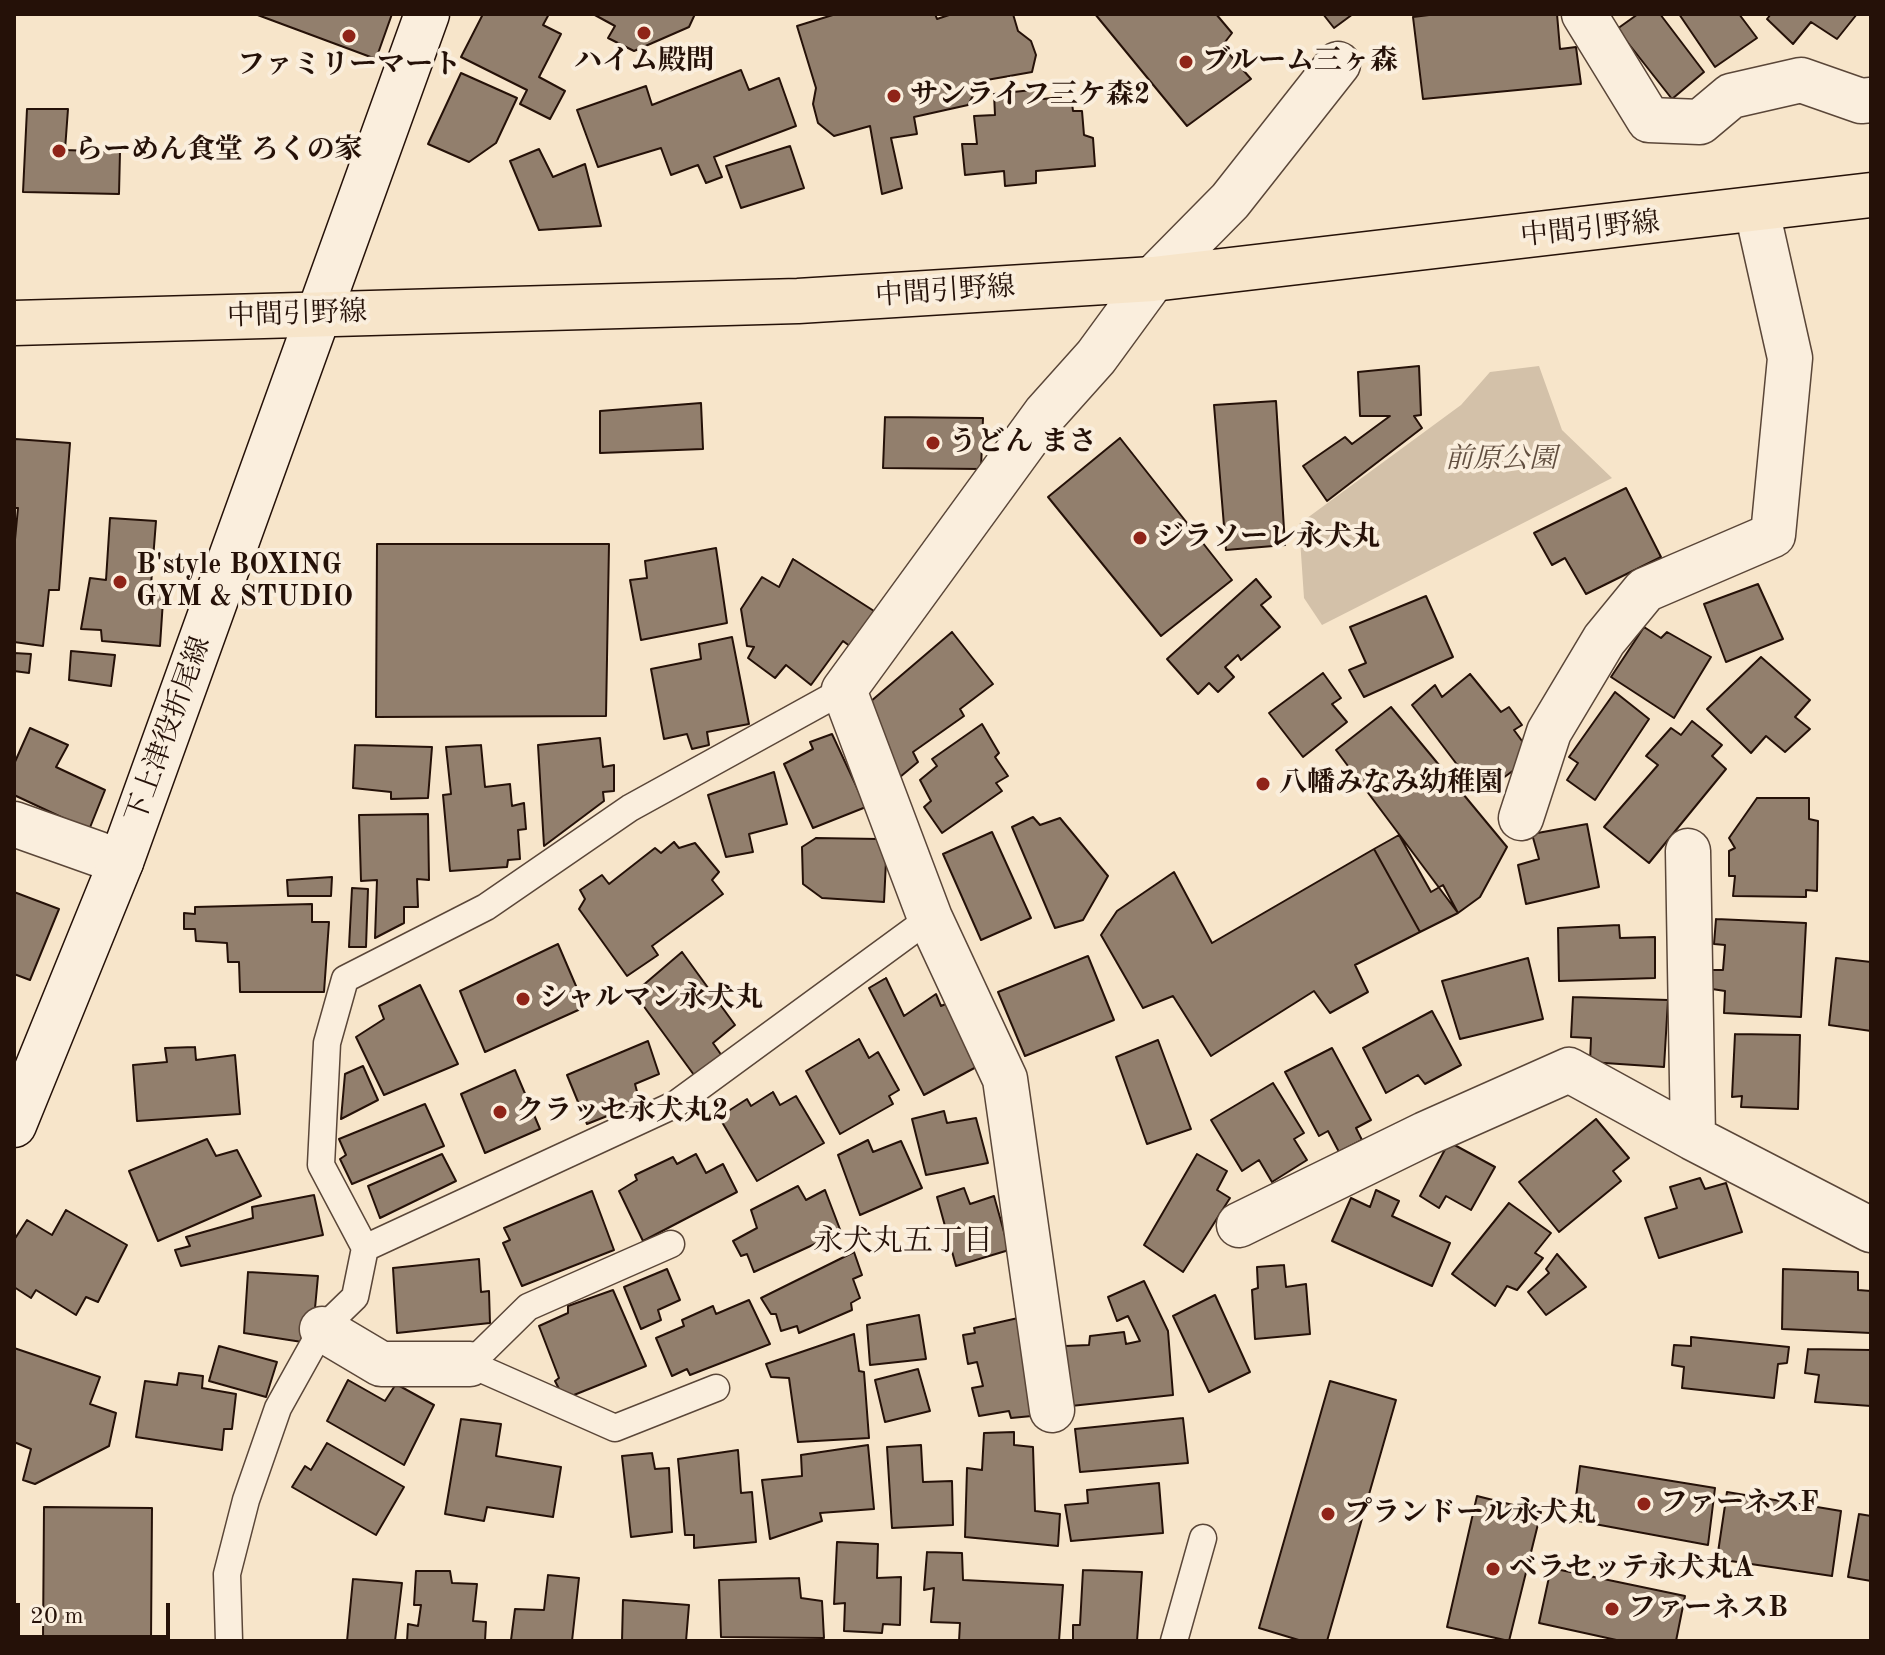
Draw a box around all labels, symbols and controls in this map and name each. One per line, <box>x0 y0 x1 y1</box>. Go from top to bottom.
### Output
marker: ハイム殿問 <box>635 24 653 42</box>
marker: ファミリーマート <box>340 27 358 45</box>
place label: ハイム殿問 <box>574 45 714 79</box>
place label: ブルーム三ヶ森 <box>1202 45 1398 79</box>
place label: ファミリーマート <box>237 49 461 83</box>
marker: ブルーム三ヶ森 <box>1177 53 1195 71</box>
place label: サンライフ三ケ森2 <box>910 79 1150 113</box>
marker: サンライフ三ケ森2 <box>885 87 903 105</box>
place label: らーめん食堂 ろくの家 <box>75 134 363 168</box>
marker: らーめん食堂 ろくの家 <box>50 142 68 160</box>
street label: 中間引野線 <box>1519 206 1661 254</box>
street label: 中間引野線 <box>874 270 1016 314</box>
street label: 中間引野線 <box>226 296 368 334</box>
place label: うどん まさ <box>949 426 1097 460</box>
marker: うどん まさ <box>924 434 942 452</box>
park label: 前原公園 <box>1445 443 1557 477</box>
place label: ジラソーレ永犬丸 <box>1156 521 1380 555</box>
marker: ジラソーレ永犬丸 <box>1131 529 1149 547</box>
place label: B'style BOXING GYM & STUDIO <box>136 549 353 615</box>
marker: B'style BOXING GYM & STUDIO <box>111 573 129 591</box>
street label: 下上津役折尾線 <box>120 632 218 828</box>
place label: 八幡みなみ幼稚園 <box>1279 767 1503 801</box>
marker: 八幡みなみ幼稚園 <box>1254 775 1272 793</box>
place label: シャルマン永犬丸 <box>539 982 763 1016</box>
marker: シャルマン永犬丸 <box>514 990 532 1008</box>
place label: クラッセ永犬丸2 <box>516 1095 728 1129</box>
marker: クラッセ永犬丸2 <box>491 1103 509 1121</box>
district label: 永犬丸五丁目 <box>813 1224 993 1260</box>
place label: ファーネスF <box>1660 1487 1819 1521</box>
marker: ファーネスF <box>1635 1495 1653 1513</box>
place label: プランドール永犬丸 <box>1344 1497 1596 1531</box>
marker: プランドール永犬丸 <box>1319 1505 1337 1523</box>
place label: ベラセッテ永犬丸A <box>1509 1552 1754 1586</box>
marker: ベラセッテ永犬丸A <box>1484 1560 1502 1578</box>
scale bar <box>20 1587 174 1637</box>
place label: ファーネスB <box>1628 1592 1788 1626</box>
marker: ファーネスB <box>1603 1600 1621 1618</box>
text: 20 m <box>30 1605 84 1629</box>

